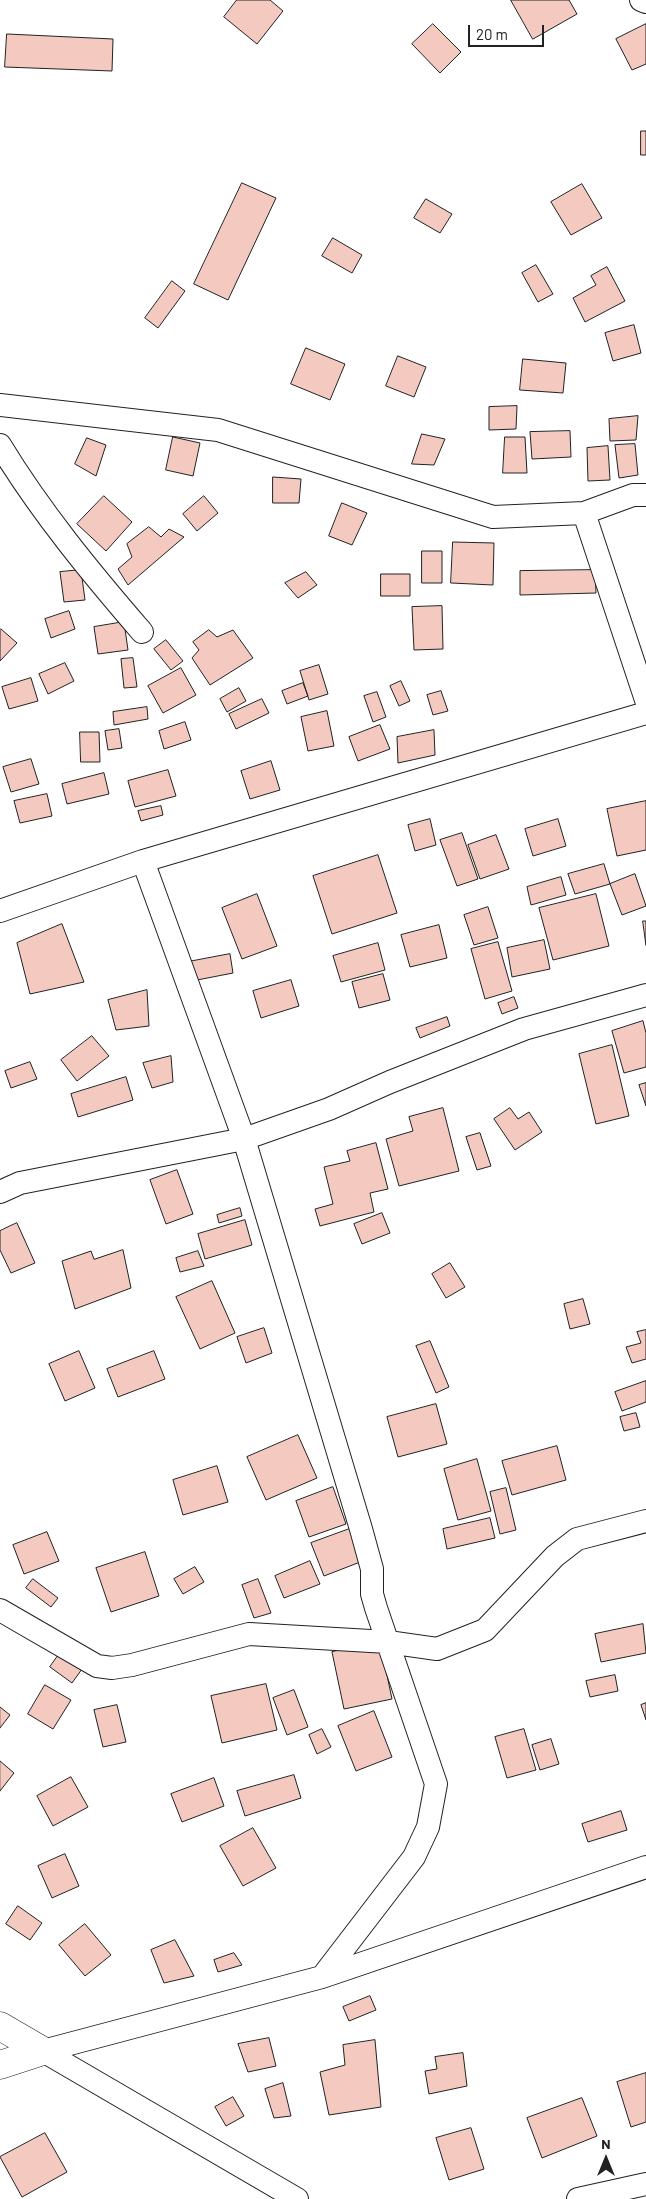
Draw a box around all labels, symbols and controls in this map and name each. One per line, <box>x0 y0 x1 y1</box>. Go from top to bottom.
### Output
scale bar <box>471 15 547 47</box>
text: 20 m <box>476 25 508 43</box>
north arrow <box>581 2134 631 2184</box>
text: N <box>601 2135 611 2152</box>

